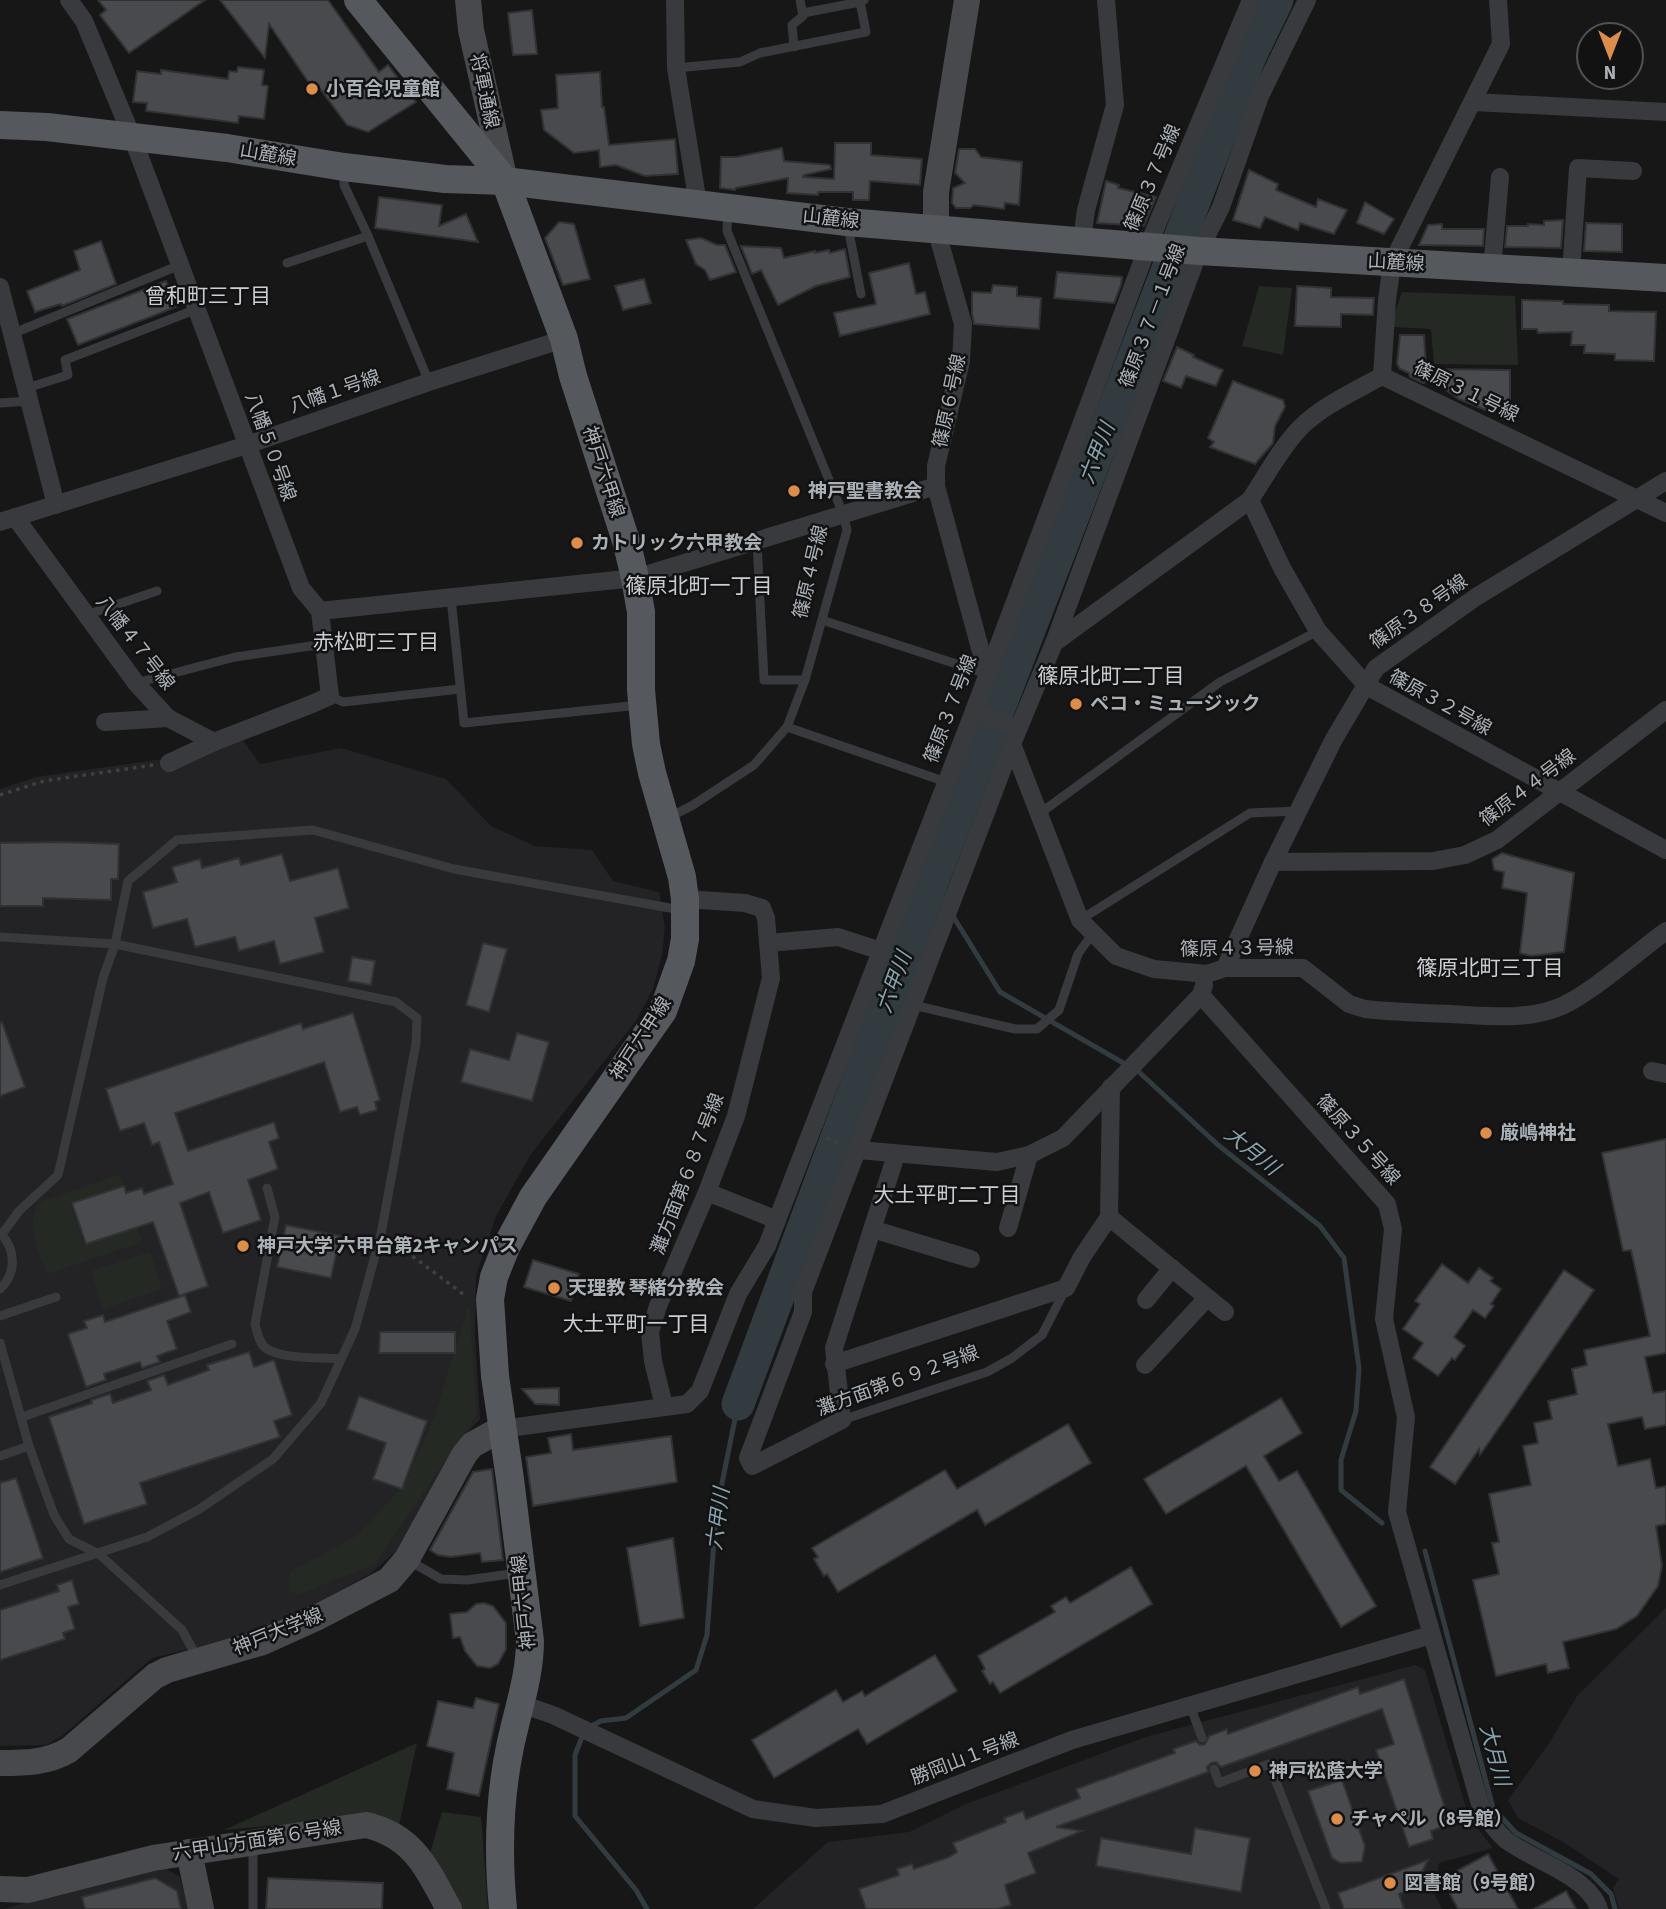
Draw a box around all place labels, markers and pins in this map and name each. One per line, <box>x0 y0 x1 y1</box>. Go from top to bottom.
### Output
place label: 小百合児童館 <box>326 76 440 103</box>
marker: 小百合児童館 <box>304 81 320 97</box>
place label: 神戸聖書教会 <box>808 478 922 505</box>
marker: 神戸聖書教会 <box>786 483 802 499</box>
place label: カトリック六甲教会 <box>591 530 762 557</box>
marker: カトリック六甲教会 <box>569 535 585 551</box>
place label: ペコ・ミュージック <box>1090 691 1261 718</box>
marker: ペコ・ミュージック <box>1068 696 1084 712</box>
place label: 厳嶋神社 <box>1500 1120 1576 1147</box>
marker: 厳嶋神社 <box>1478 1125 1494 1141</box>
place label: 神戸大学 六甲台第2キャンパス <box>257 1233 518 1260</box>
marker: 神戸大学 六甲台第2キャンパス <box>235 1238 251 1254</box>
place label: 天理教 琴緒分教会 <box>568 1275 724 1302</box>
marker: 天理教 琴緒分教会 <box>546 1280 562 1296</box>
place label: 神戸松蔭大学 <box>1269 1758 1383 1785</box>
marker: 神戸松蔭大学 <box>1247 1763 1263 1779</box>
place label: チャペル（8号館） <box>1351 1806 1513 1833</box>
marker: チャペル（8号館） <box>1329 1811 1345 1827</box>
place label: 図書館（9号館） <box>1404 1870 1547 1897</box>
marker: 図書館（9号館） <box>1382 1875 1398 1891</box>

